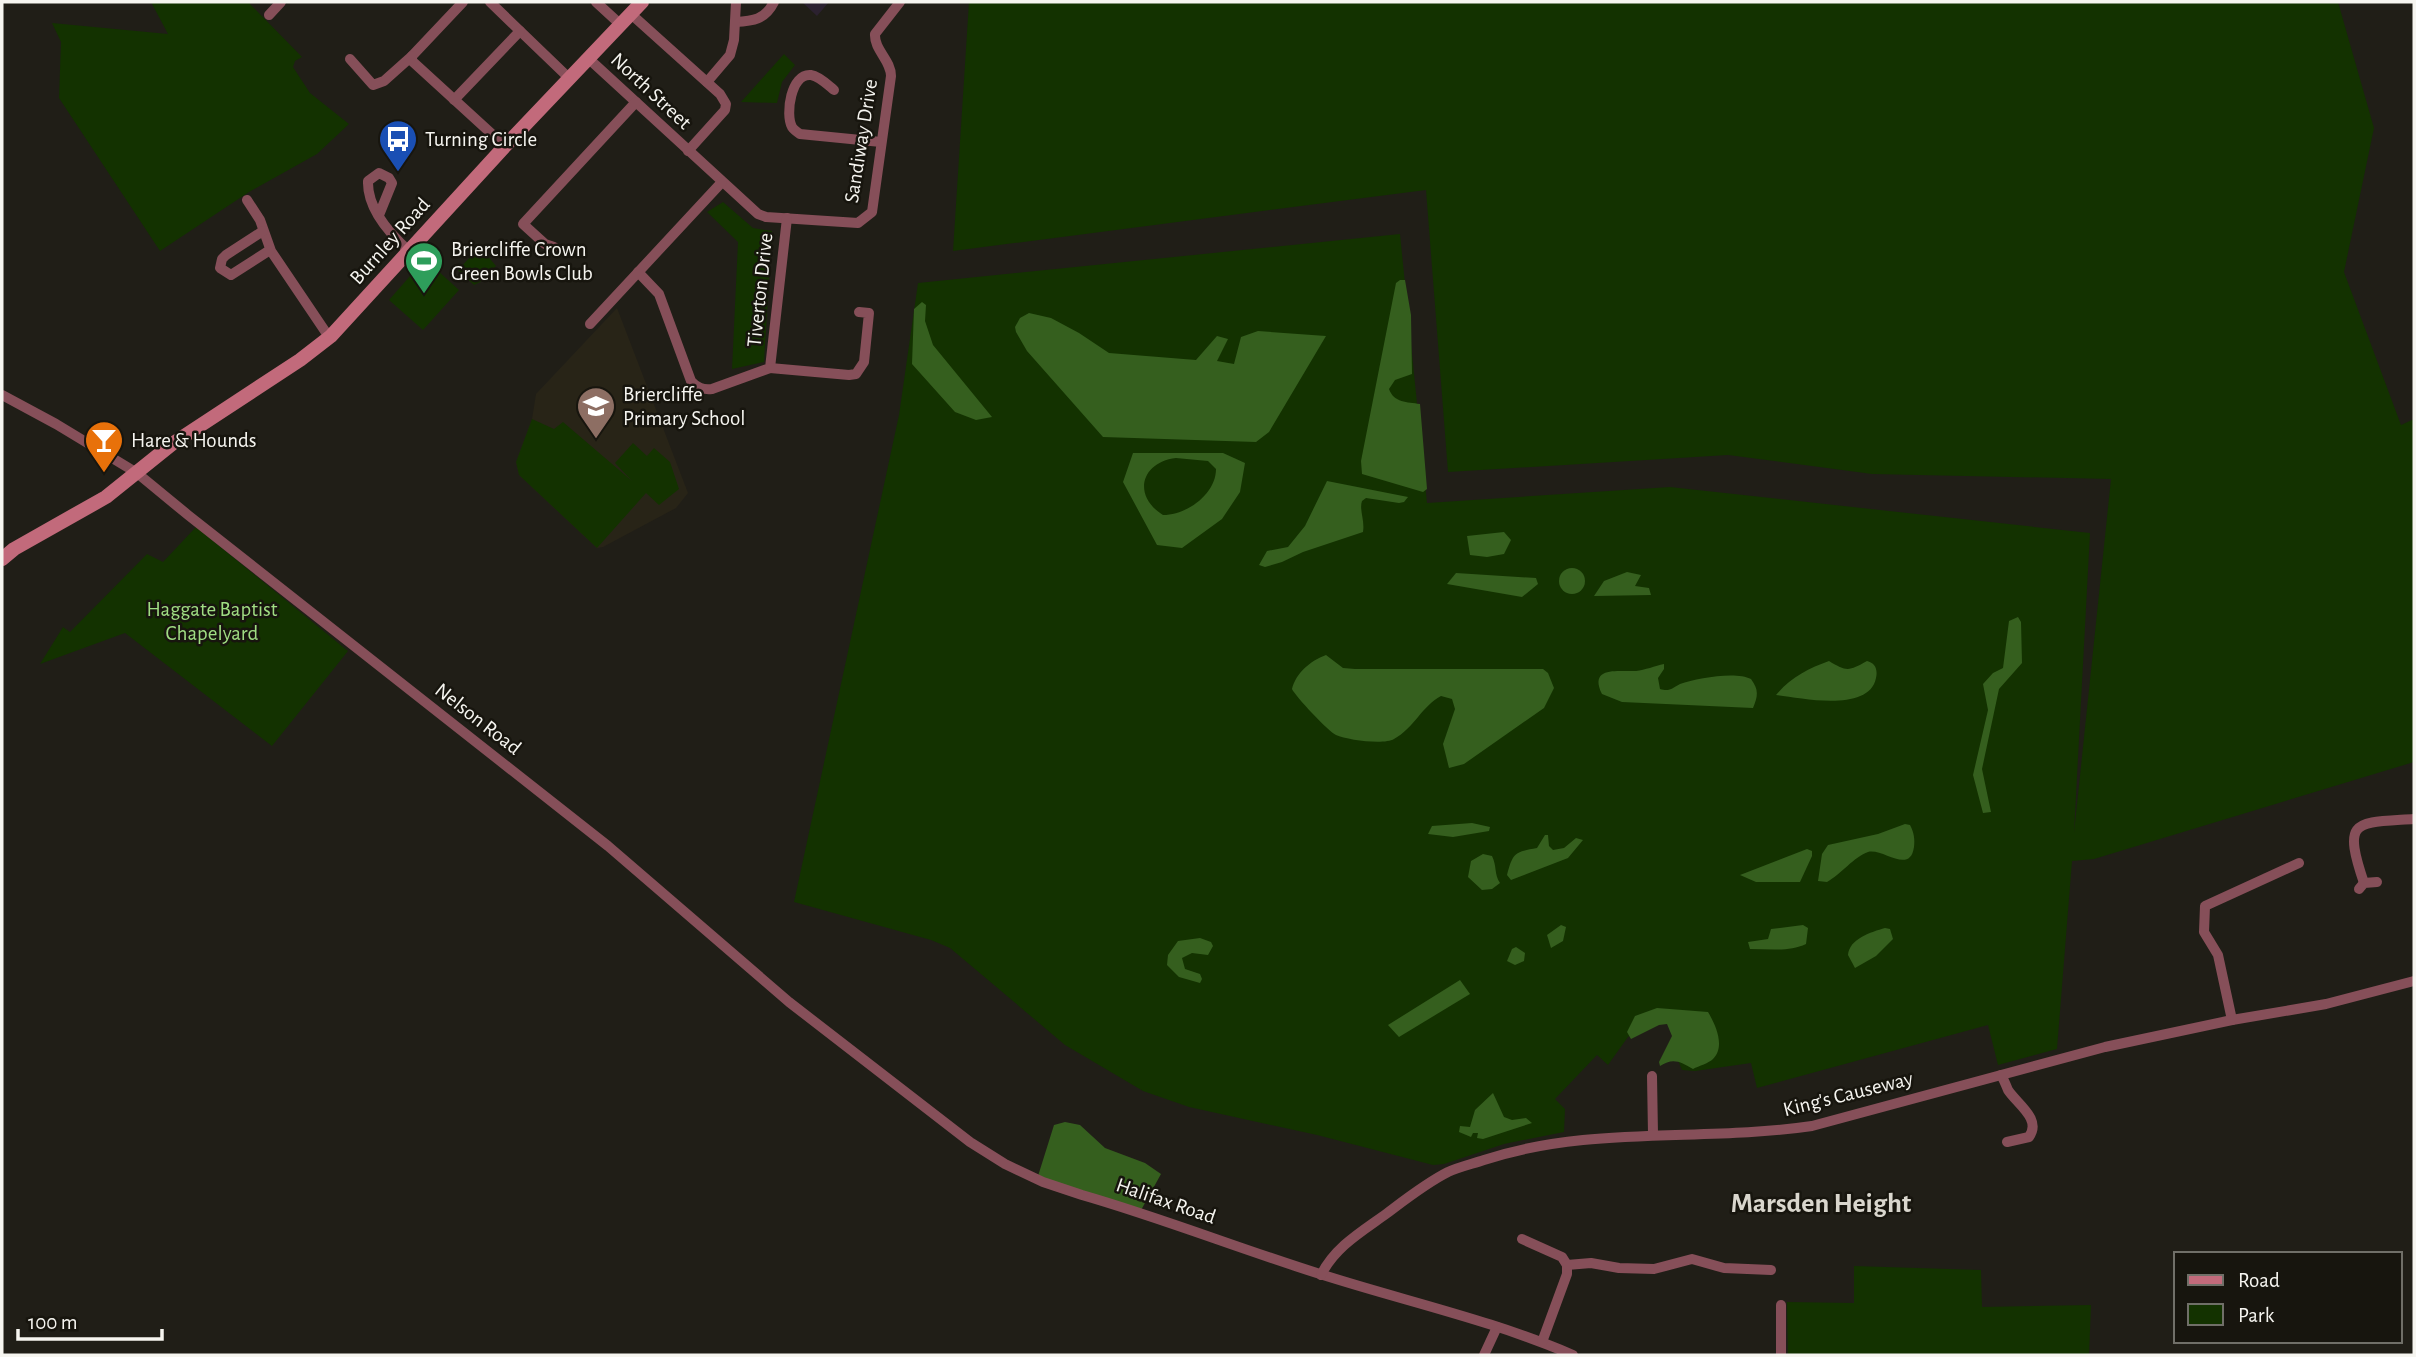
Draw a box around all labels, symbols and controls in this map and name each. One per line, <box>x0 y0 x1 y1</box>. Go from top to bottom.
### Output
street label: North Street <box>607 49 695 133</box>
street label: Sandiway Drive <box>841 78 881 204</box>
bus stop icon: Turning Circle <box>377 118 419 173</box>
place label: Turning Circle <box>425 129 537 150</box>
street label: Burnley Road <box>346 194 434 288</box>
street label: Tiverton Drive <box>744 232 776 348</box>
place label: Briercliffe Crown Green Bowls Club <box>451 239 593 284</box>
sports icon: Briercliffe Crown Green Bowls Club <box>403 240 445 295</box>
place label: Briercliffe Primary School <box>623 384 746 429</box>
school or university icon: Briercliffe Primary School <box>575 385 617 440</box>
bar icon: Hare & Hounds <box>83 419 125 474</box>
place label: Hare & Hounds <box>131 430 257 451</box>
park label: Haggate Baptist Chapelyard <box>147 599 278 644</box>
street label: Nelson Road <box>431 679 525 759</box>
street label: King's Causeway <box>1781 1068 1915 1120</box>
street label: Halifax Road <box>1113 1174 1219 1228</box>
district label: Marsden Height <box>1731 1190 1912 1218</box>
legend <box>2174 1252 2402 1343</box>
text: Road <box>2238 1270 2280 1291</box>
scale bar <box>18 1298 161 1342</box>
text: Park <box>2238 1305 2275 1326</box>
text: 100 m <box>28 1312 78 1333</box>

